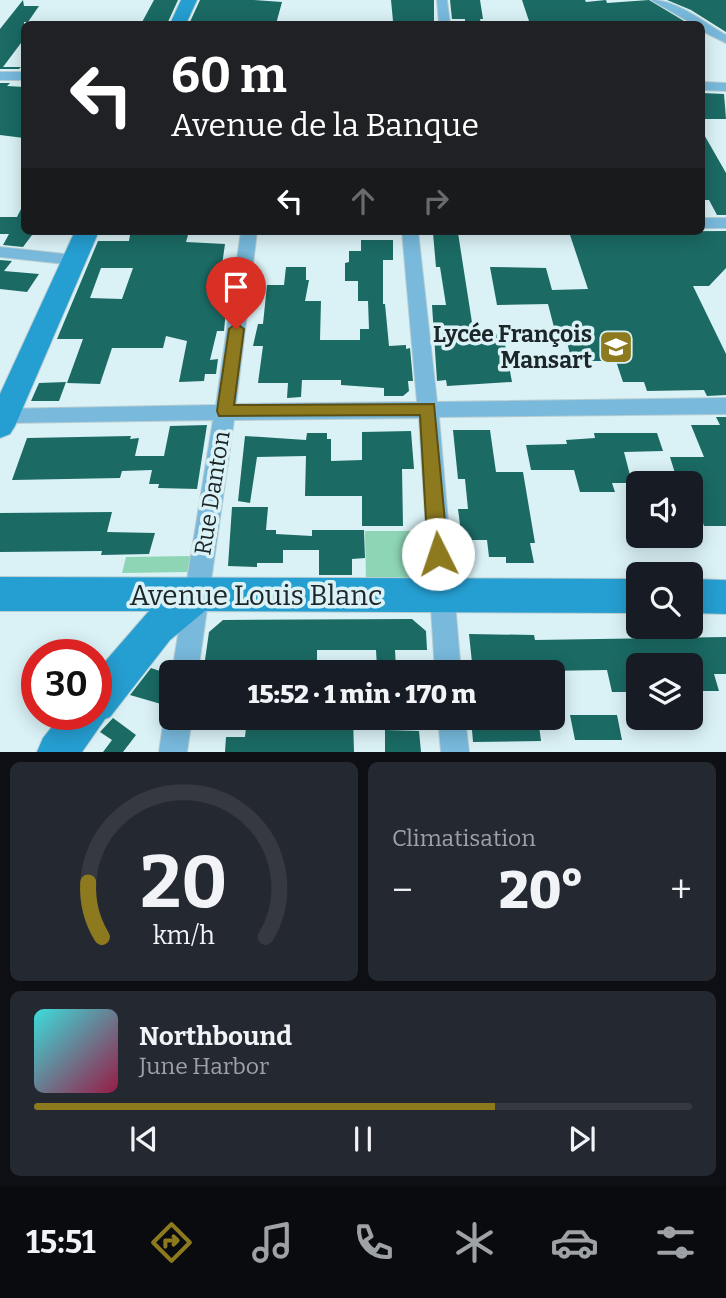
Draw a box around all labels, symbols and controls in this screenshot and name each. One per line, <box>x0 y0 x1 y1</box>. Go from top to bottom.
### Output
text: 60 m <box>171 46 287 105</box>
icon: left <box>56 49 147 140</box>
text: Avenue de la Banque <box>171 106 479 144</box>
icon: left <box>271 182 309 220</box>
icon: ahead <box>344 182 382 220</box>
icon: right <box>417 182 455 220</box>
pin <box>206 257 266 329</box>
icon: arrive <box>217 268 255 306</box>
place label: Lycée François Mansart <box>433 320 592 374</box>
school or university icon: Lycée François Mansart <box>597 328 635 366</box>
street label: Rue Danton <box>188 429 236 557</box>
map controls <box>626 471 703 730</box>
button: sound <box>626 471 703 548</box>
position arrow <box>401 517 475 591</box>
button: search <box>626 562 703 639</box>
street label: Avenue Louis Blanc <box>130 579 382 612</box>
speed limit sign: 30 <box>21 639 112 730</box>
button: layers <box>626 653 703 730</box>
text: 15:52 · 1 min · 170 m <box>248 679 476 710</box>
text: Climatisation <box>392 824 536 852</box>
text: 20 <box>140 840 228 927</box>
text: 20° <box>499 859 584 922</box>
text: − <box>392 867 413 913</box>
text: + <box>670 867 692 913</box>
text: km/h <box>153 921 215 951</box>
text: Northbound <box>139 1021 292 1052</box>
text: June Harbor <box>139 1052 269 1080</box>
icon: previous <box>125 1120 163 1158</box>
icon: pause <box>344 1120 382 1158</box>
icon: next <box>563 1120 601 1158</box>
icon: directions <box>147 1218 196 1267</box>
icon: music <box>248 1218 297 1267</box>
icon: phone <box>349 1218 398 1267</box>
icon: climate <box>450 1218 499 1267</box>
icon: car <box>550 1218 599 1267</box>
icon: filters <box>651 1218 700 1267</box>
text: 15:51 <box>26 1223 96 1261</box>

